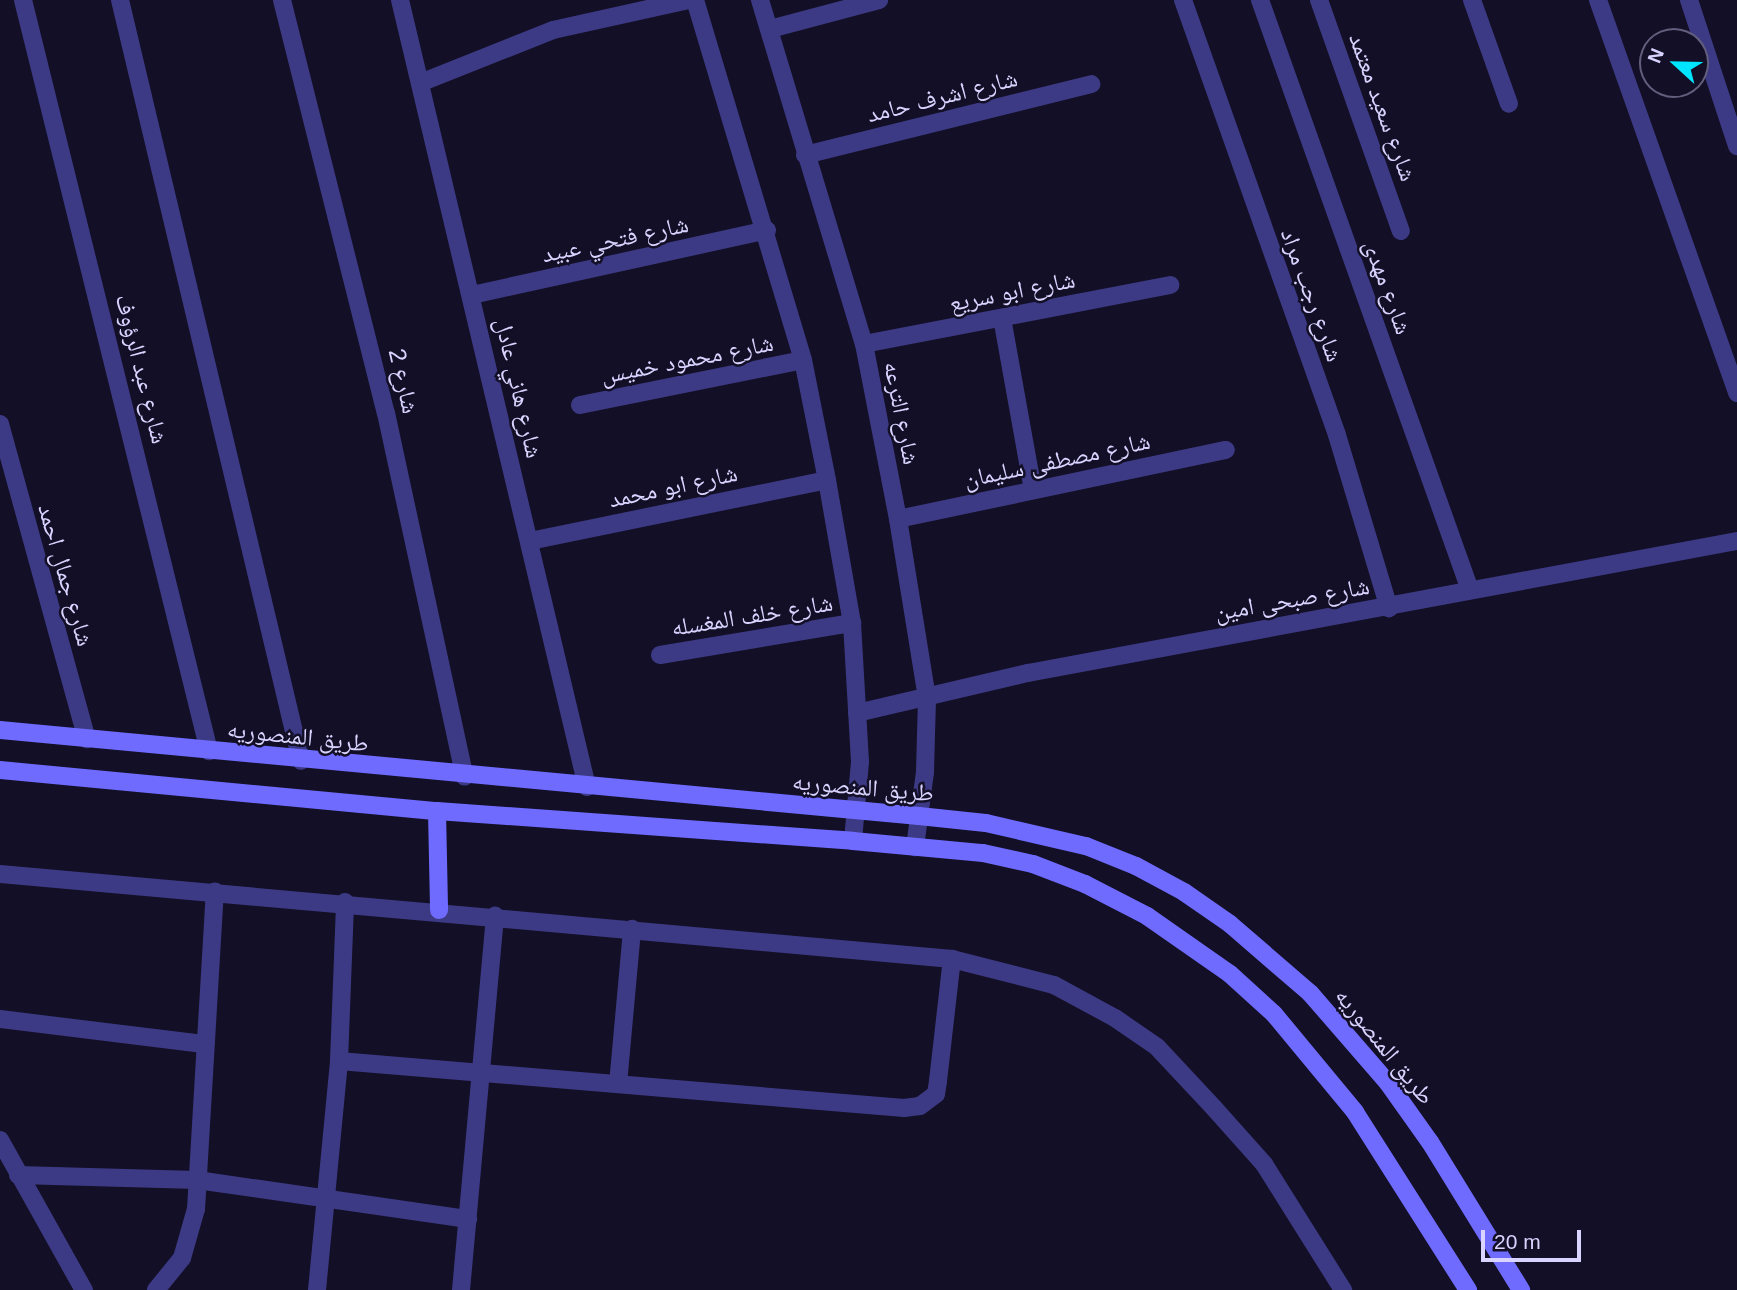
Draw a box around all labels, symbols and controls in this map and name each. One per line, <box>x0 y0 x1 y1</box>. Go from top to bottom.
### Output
north arrow <box>1639 28 1709 98</box>
street label: شارع سعيد معتمد <box>1343 29 1423 185</box>
text: N <box>1644 45 1668 66</box>
street label: شارع اشرف حامد <box>864 63 1020 129</box>
street label: شارع فتحي عبيد <box>539 209 691 269</box>
street label: شارع رجب مراد <box>1275 225 1349 365</box>
street label: شارع مهدى <box>1358 236 1418 338</box>
street label: شارع ابو سريع <box>947 265 1077 317</box>
street label: شارع عبد الرؤوف <box>110 291 174 447</box>
street label: شارع هاني عادل <box>489 315 549 461</box>
street label: شارع محمود خميس <box>598 328 776 390</box>
street label: شارع 2 <box>383 346 425 416</box>
street label: شارع الترعه <box>878 359 926 467</box>
street label: شارع مصطفى سليمان <box>961 426 1153 494</box>
street label: شارع ابو محمد <box>606 458 740 514</box>
street label: شارع جمال احمد <box>32 500 100 650</box>
street label: شارع صبحى امين <box>1212 571 1372 627</box>
street label: شارع خلف المغسله <box>669 588 835 642</box>
street label: طريق المنصوريه <box>226 714 370 758</box>
street label: طريق المنصوريه <box>791 766 935 808</box>
street label: طريق المنصوريه <box>1329 982 1441 1110</box>
scale bar <box>1485 1216 1585 1260</box>
text: 20 m <box>1494 1230 1541 1253</box>

